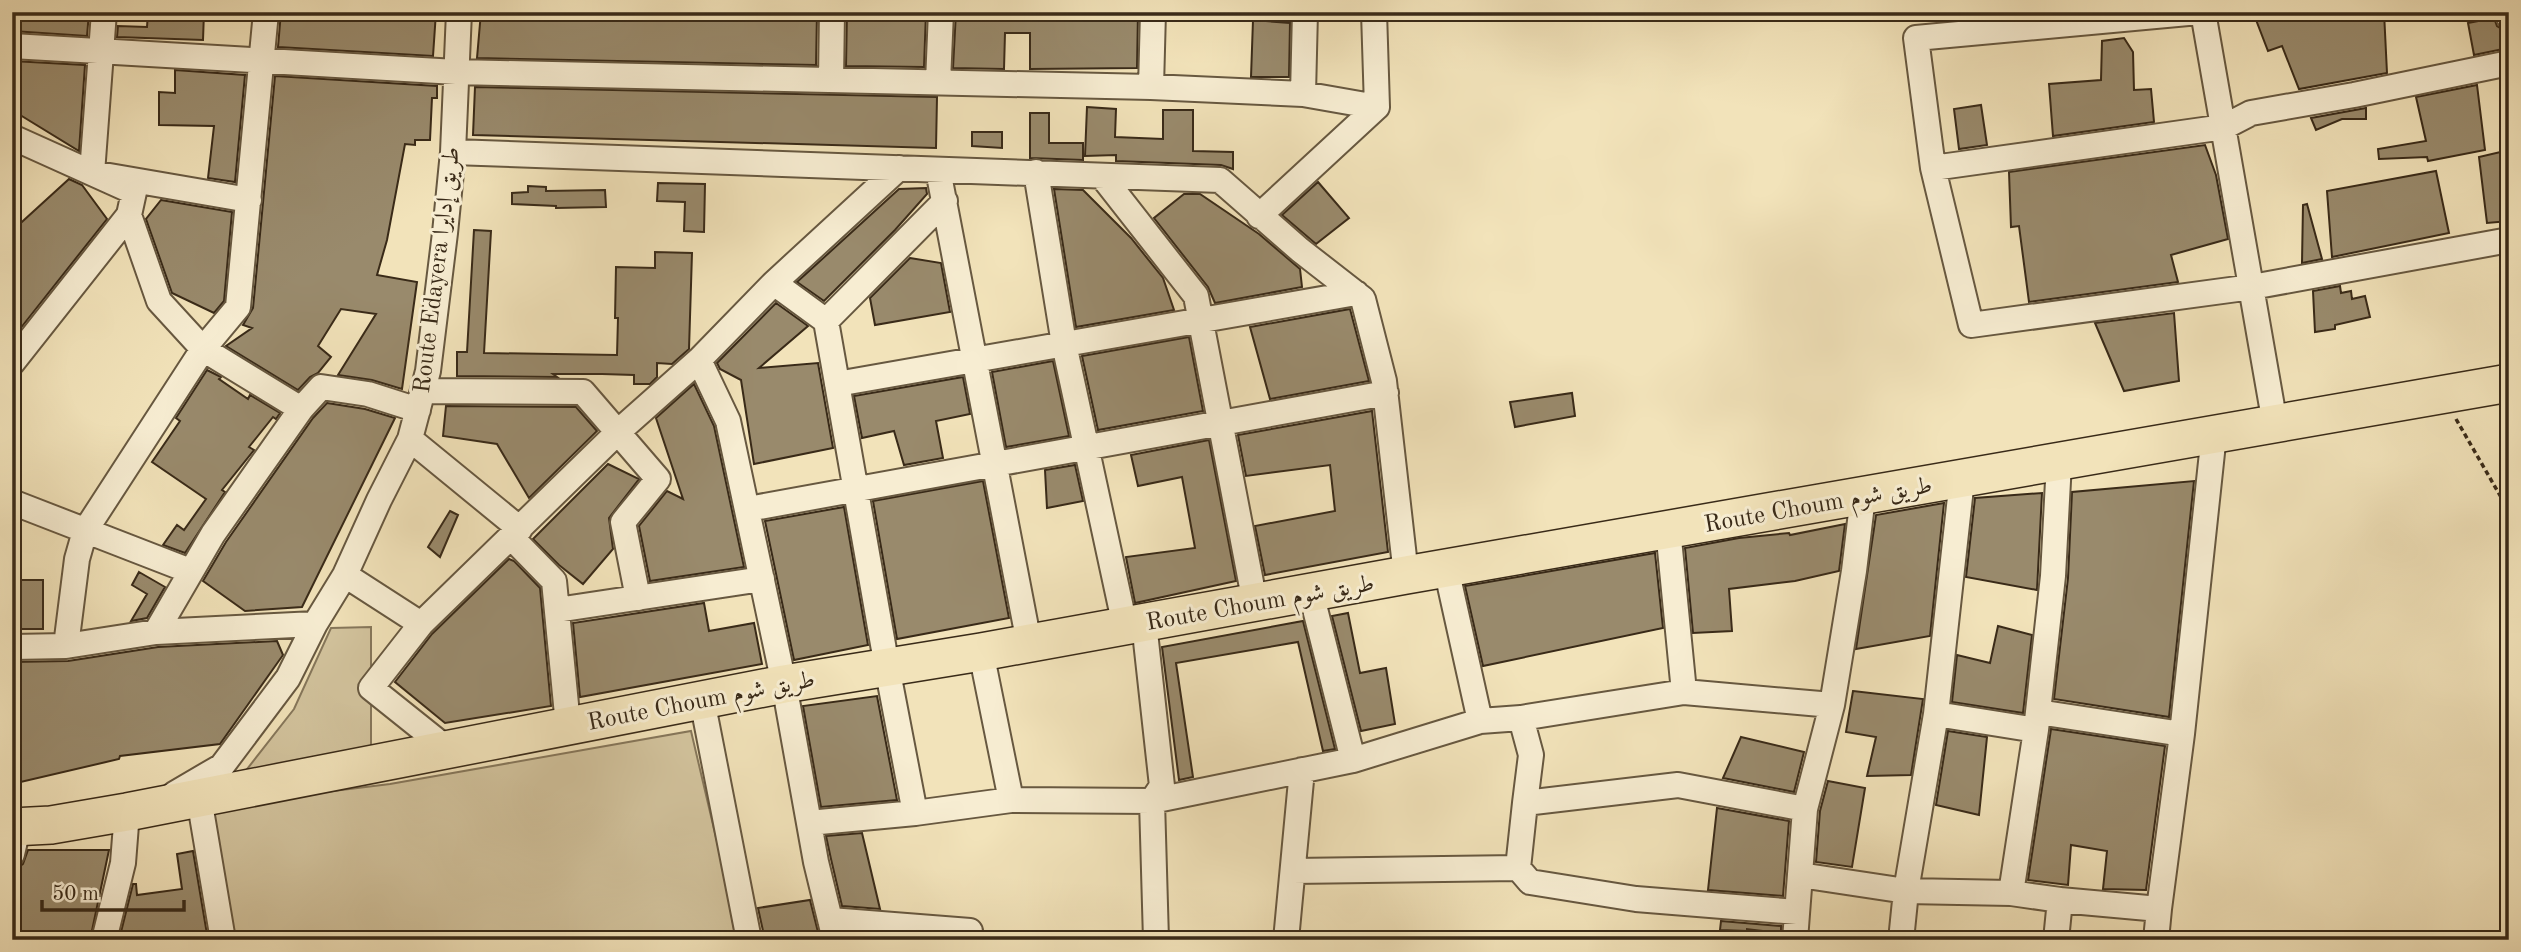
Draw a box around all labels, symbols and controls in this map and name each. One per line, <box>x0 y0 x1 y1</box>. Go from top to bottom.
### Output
street label: Route Edayera طريق إدايرا <box>411 146 466 395</box>
street label: Route Choum طريق شوم <box>1702 474 1935 545</box>
street label: Route Choum طريق شوم <box>1144 572 1377 643</box>
street label: Route Choum طريق شوم <box>586 668 818 743</box>
scale bar <box>42 868 184 912</box>
text: 50 m <box>52 884 99 905</box>

